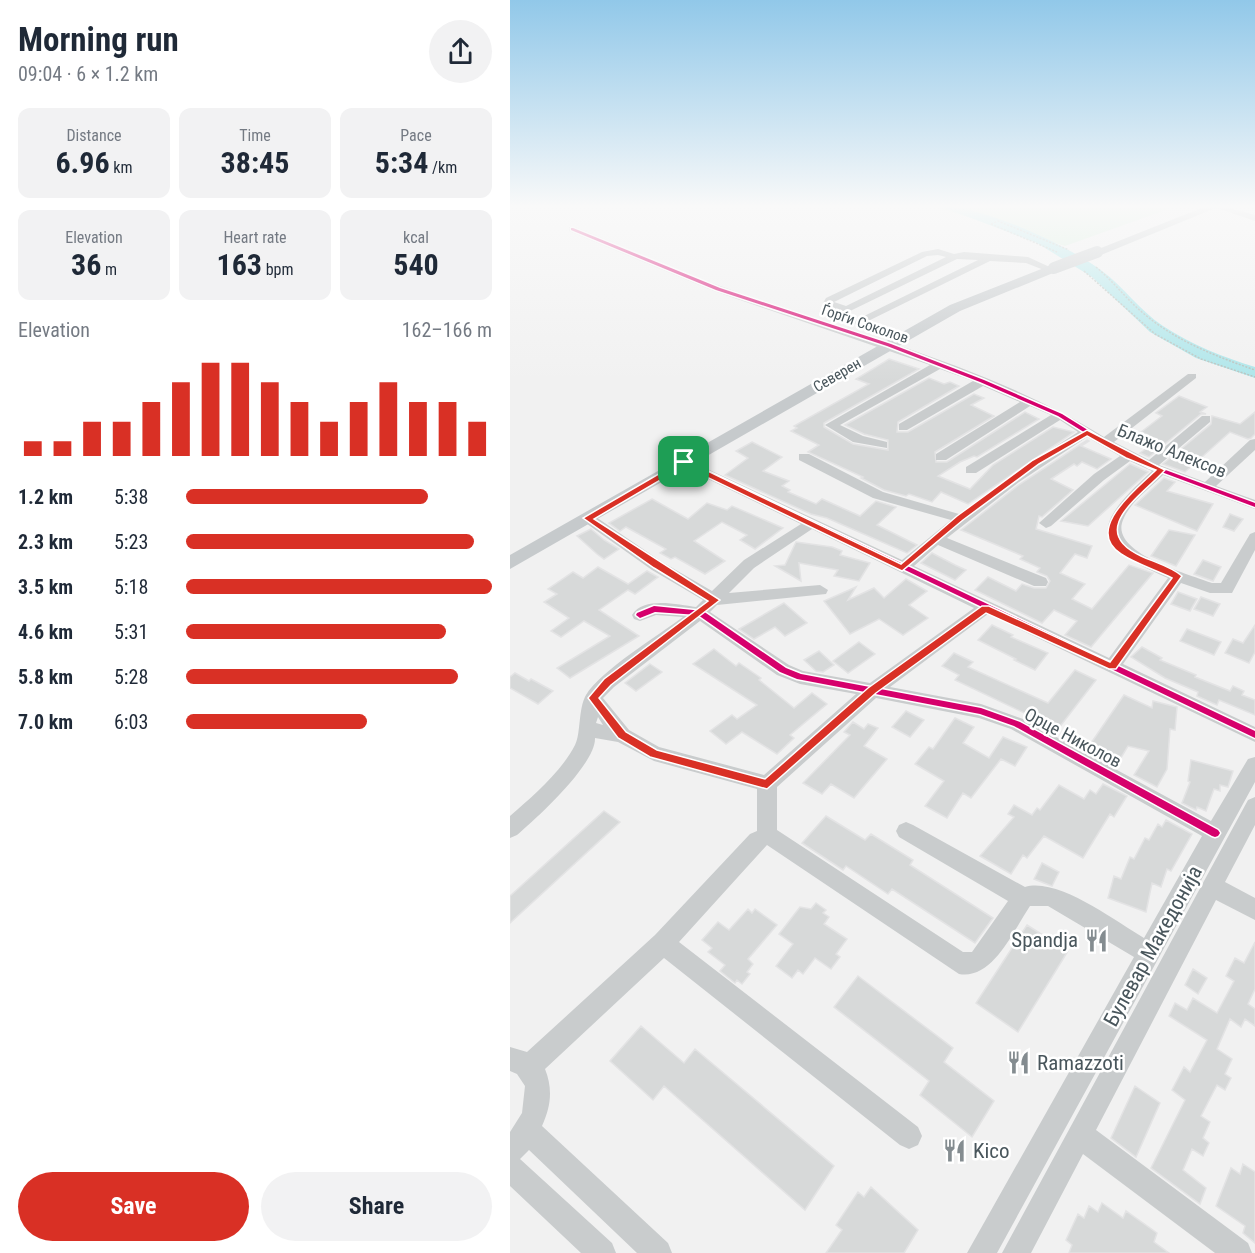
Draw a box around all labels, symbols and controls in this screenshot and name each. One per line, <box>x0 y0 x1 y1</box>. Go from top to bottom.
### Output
text: Morning run <box>18 20 179 59</box>
button: share <box>429 20 492 83</box>
text: 09:04 · 6 × 1.2 km <box>18 62 158 86</box>
text: Distance <box>66 126 122 145</box>
text: Time <box>239 126 271 145</box>
text: Pace <box>400 126 432 145</box>
text: 6.96 <box>55 145 110 180</box>
text: 38:45 <box>221 145 289 180</box>
text: 5:34 <box>375 145 428 180</box>
text: km <box>110 158 133 177</box>
text: /km <box>428 158 457 177</box>
text: Elevation <box>65 228 123 247</box>
text: Heart rate <box>223 228 287 247</box>
text: kcal <box>403 228 429 247</box>
text: 36 <box>71 247 101 282</box>
text: 163 <box>217 247 262 282</box>
text: 540 <box>393 247 439 282</box>
text: m <box>101 260 117 279</box>
text: bpm <box>262 260 293 279</box>
street label: Ѓорѓи Соколов <box>819 301 911 347</box>
text: Elevation <box>18 318 90 342</box>
text: 162–166 m <box>402 318 492 342</box>
street label: Северен <box>810 354 864 396</box>
street label: Блажо Алексов <box>1115 419 1230 482</box>
pin <box>658 436 709 487</box>
icon: arrive <box>667 445 700 478</box>
text: 1.2 km <box>18 485 73 509</box>
text: 5:38 <box>114 485 148 509</box>
text: 2.3 km <box>18 530 73 554</box>
text: 5:23 <box>114 530 148 554</box>
text: 3.5 km <box>18 575 73 599</box>
text: 5:18 <box>114 575 148 599</box>
text: 4.6 km <box>18 620 73 644</box>
text: 5:31 <box>114 620 148 644</box>
text: 5.8 km <box>18 665 73 689</box>
text: 5:28 <box>114 665 148 689</box>
street label: Орце Николов <box>1021 703 1125 772</box>
text: 7.0 km <box>18 710 73 734</box>
text: 6:03 <box>114 710 148 734</box>
street label: Булевар Македонија <box>1099 862 1207 1030</box>
restaurant icon: Spandja <box>1083 927 1109 953</box>
place label: Spandja <box>1011 928 1078 952</box>
restaurant icon: Ramazzoti <box>1006 1050 1032 1076</box>
place label: Ramazzoti <box>1037 1051 1124 1075</box>
restaurant icon: Kico <box>942 1138 968 1164</box>
place label: Kico <box>973 1139 1010 1163</box>
button: Save <box>18 1172 249 1241</box>
button: Share <box>261 1172 492 1241</box>

